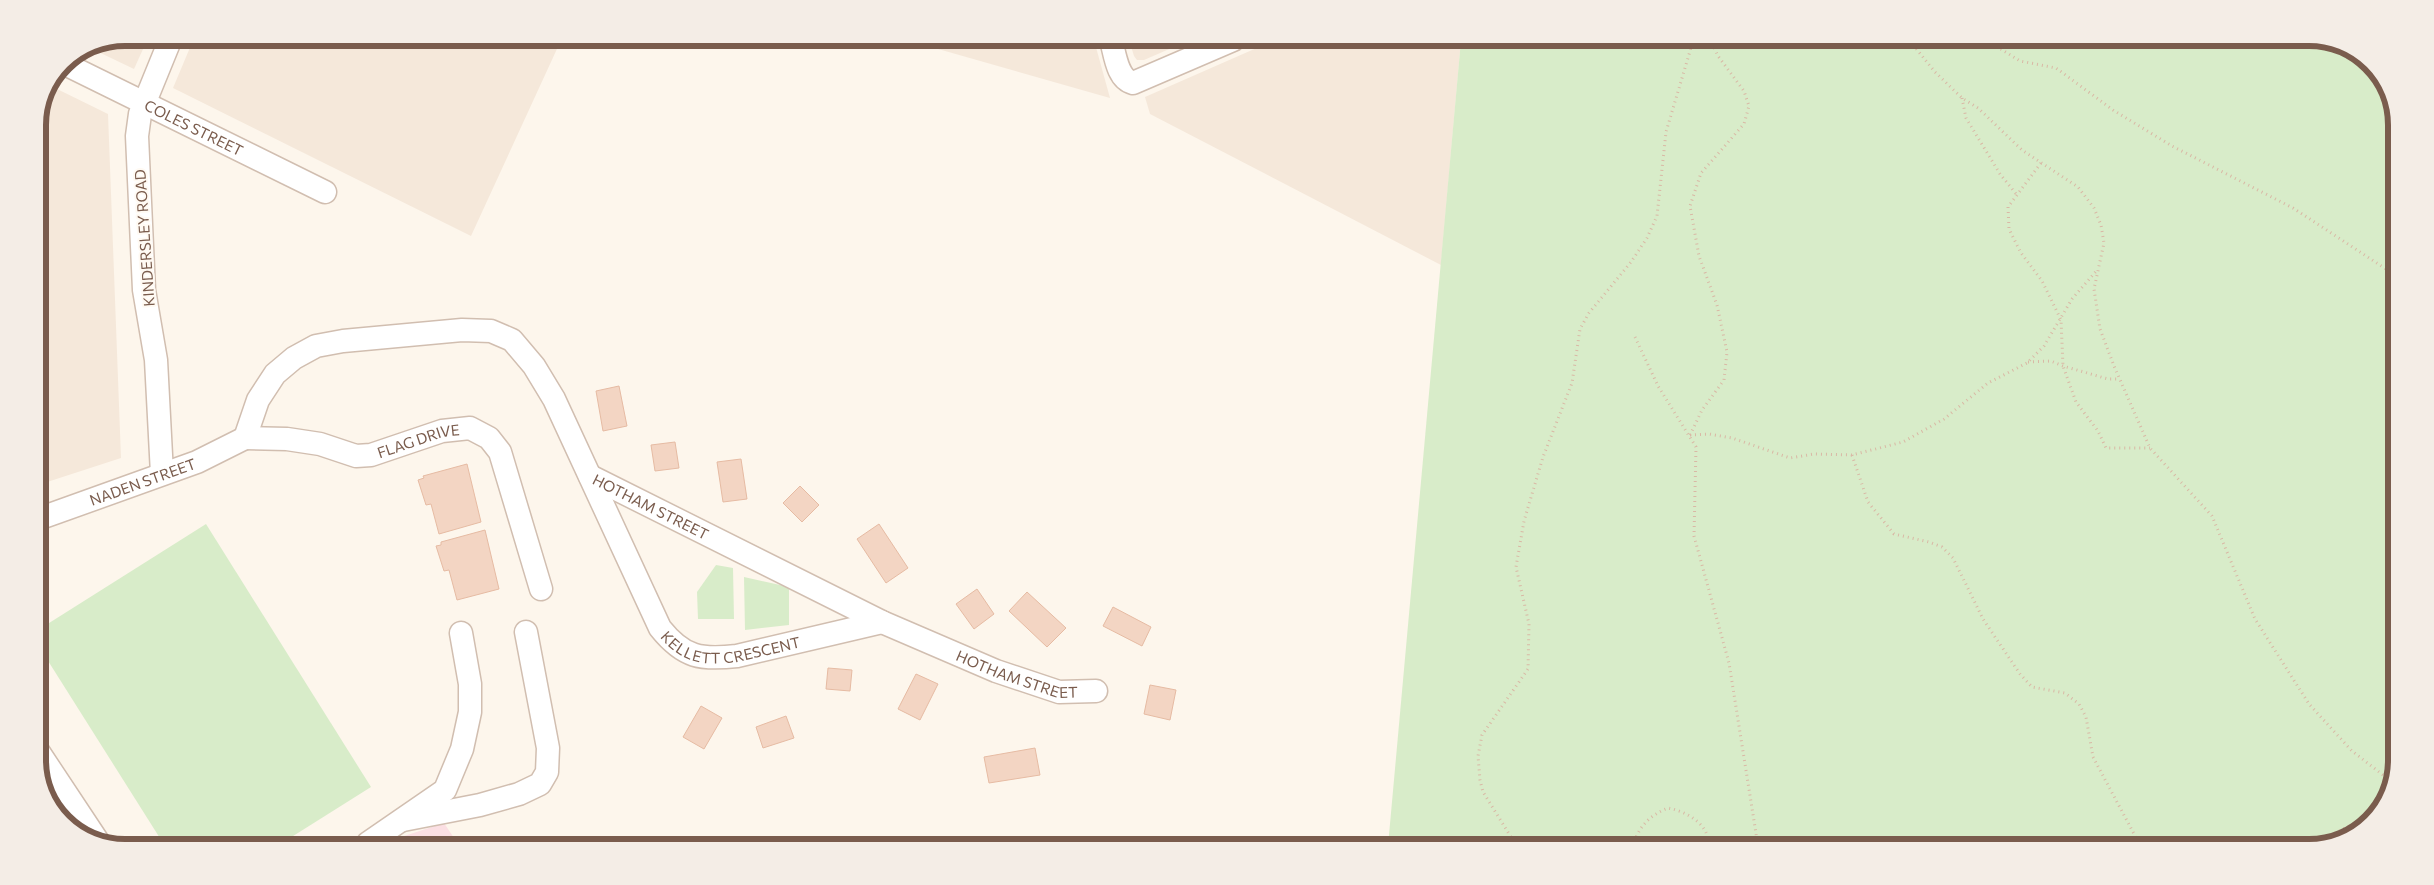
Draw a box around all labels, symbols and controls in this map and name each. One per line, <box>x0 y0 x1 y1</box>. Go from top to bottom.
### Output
street label: COLES STREET <box>142 96 247 159</box>
street label: KINDERSLEY ROAD <box>130 169 158 307</box>
street label: FLAG DRIVE <box>375 420 460 461</box>
street label: NADEN STREET <box>87 454 198 509</box>
street label: HOTHAM STREET <box>590 470 712 543</box>
street label: KELLETT CRESCENT <box>658 627 802 667</box>
street label: HOTHAM STREET <box>954 646 1078 701</box>

